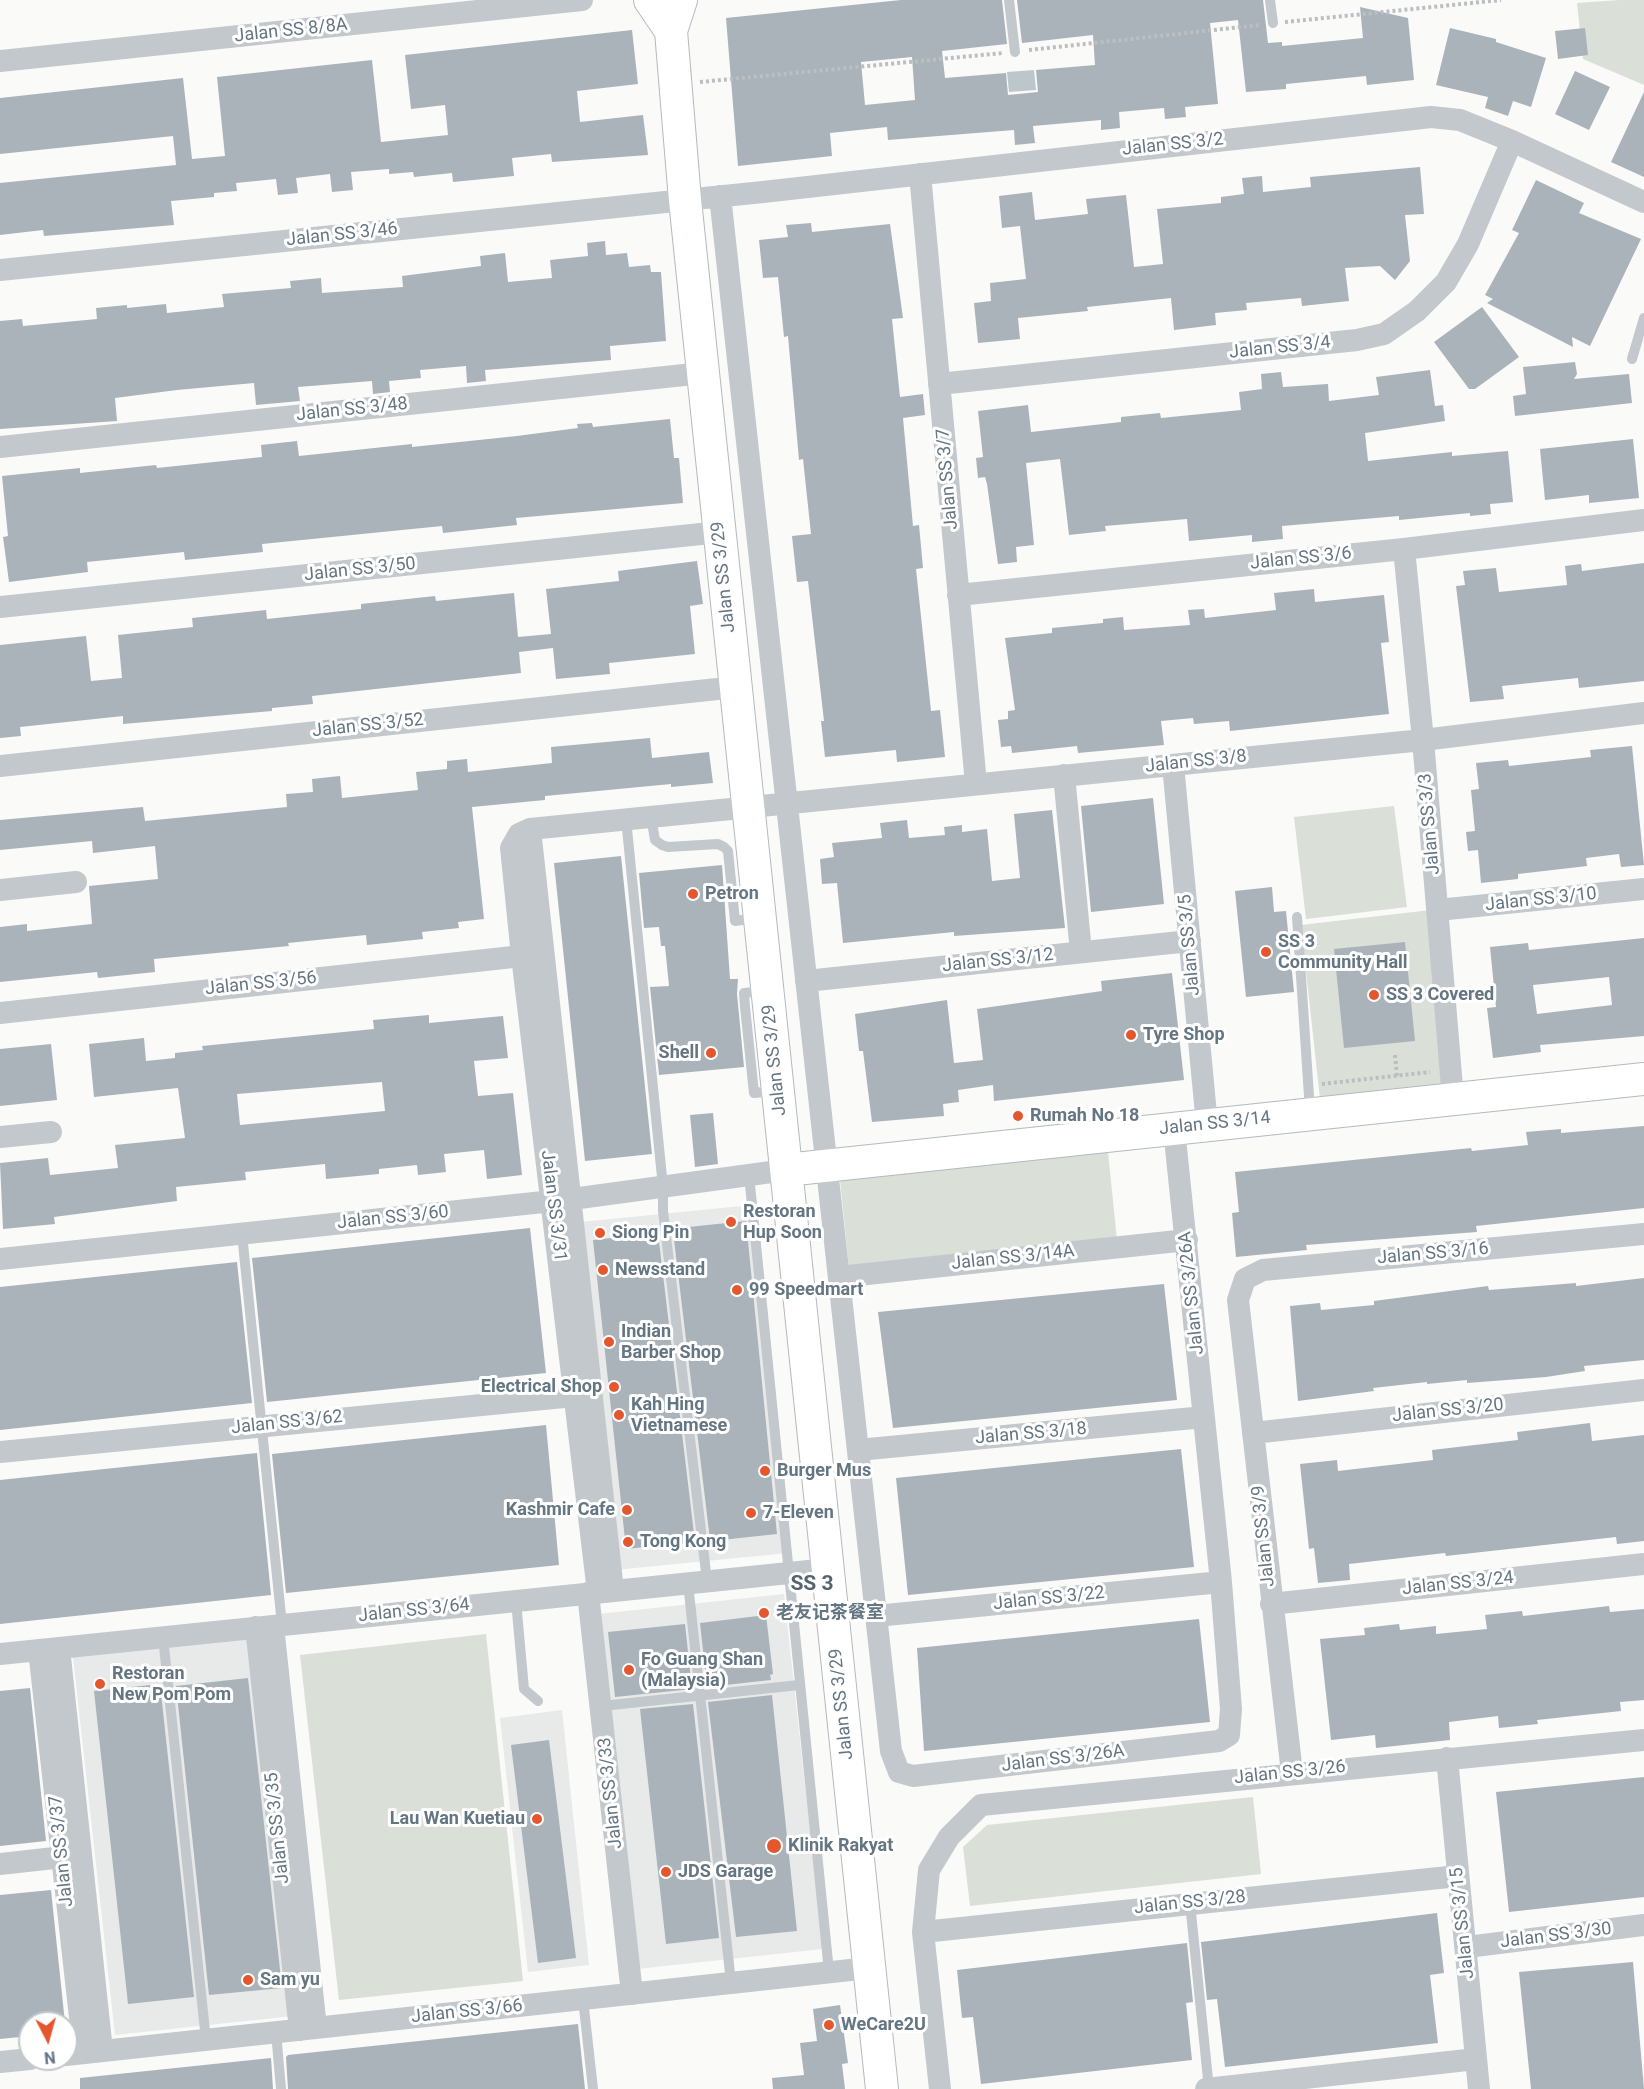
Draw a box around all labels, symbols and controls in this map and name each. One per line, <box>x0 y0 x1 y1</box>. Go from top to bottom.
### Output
street label: Jalan SS 8/8A <box>233 14 349 48</box>
street label: Jalan SS 3/2 <box>1121 129 1225 161</box>
street label: Jalan SS 3/46 <box>285 218 399 252</box>
street label: Jalan SS 3/4 <box>1228 332 1332 364</box>
street label: Jalan SS 3/48 <box>295 393 409 427</box>
street label: Jalan SS 3/7 <box>933 427 963 531</box>
street label: Jalan SS 3/29 <box>707 520 741 634</box>
street label: Jalan SS 3/6 <box>1249 543 1353 575</box>
street label: Jalan SS 3/50 <box>303 553 417 587</box>
street label: Jalan SS 3/52 <box>311 709 425 743</box>
street label: Jalan SS 3/8 <box>1144 746 1248 778</box>
street label: Jalan SS 3/3 <box>1415 772 1445 876</box>
place label: Petron <box>705 883 759 905</box>
street label: Jalan SS 3/10 <box>1484 883 1598 917</box>
marker: Petron <box>686 887 700 901</box>
street label: Jalan SS 3/5 <box>1175 893 1205 997</box>
place label: SS 3 Community Hall <box>1278 931 1408 974</box>
street label: Jalan SS 3/12 <box>941 944 1055 978</box>
marker: SS 3 Community Hall <box>1259 945 1273 959</box>
street label: Jalan SS 3/56 <box>204 967 318 1001</box>
place label: SS 3 Covered <box>1386 984 1494 1006</box>
marker: SS 3 Covered <box>1367 988 1381 1002</box>
street label: Jalan SS 3/29 <box>758 1003 792 1117</box>
place label: Tyre Shop <box>1143 1024 1225 1046</box>
marker: Tyre Shop <box>1124 1028 1138 1042</box>
place label: Shell <box>659 1042 699 1064</box>
marker: Shell <box>704 1046 718 1060</box>
place label: Rumah No 18 <box>1030 1105 1139 1127</box>
street label: Jalan SS 3/14 <box>1158 1107 1272 1141</box>
marker: Rumah No 18 <box>1011 1109 1025 1123</box>
street label: Jalan SS 3/31 <box>535 1149 571 1263</box>
street label: Jalan SS 3/60 <box>336 1201 450 1235</box>
place label: Restoran Hup Soon <box>743 1201 822 1244</box>
marker: Restoran Hup Soon <box>724 1215 738 1229</box>
place label: Siong Pin <box>612 1222 689 1244</box>
marker: Siong Pin <box>593 1226 607 1240</box>
street label: Jalan SS 3/26A <box>1175 1230 1209 1356</box>
street label: Jalan SS 3/16 <box>1376 1238 1490 1270</box>
street label: Jalan SS 3/14A <box>950 1241 1076 1275</box>
place label: Newsstand <box>615 1259 705 1281</box>
marker: Newsstand <box>596 1263 610 1277</box>
place label: 99 Speedmart <box>749 1279 863 1301</box>
marker: 99 Speedmart <box>730 1283 744 1297</box>
place label: Indian Barber Shop <box>621 1321 721 1364</box>
marker: Indian Barber Shop <box>602 1335 616 1349</box>
place label: Electrical Shop <box>481 1376 602 1398</box>
marker: Electrical Shop <box>607 1380 621 1394</box>
place label: Kah Hing Vietnamese <box>631 1394 727 1436</box>
street label: Jalan SS 3/20 <box>1391 1394 1505 1428</box>
street label: Jalan SS 3/62 <box>230 1406 344 1440</box>
marker: Kah Hing Vietnamese <box>612 1408 626 1422</box>
street label: Jalan SS 3/18 <box>974 1418 1088 1450</box>
place label: Burger Mus <box>777 1460 871 1482</box>
marker: Burger Mus <box>758 1464 772 1478</box>
street label: Jalan SS 3/9 <box>1248 1484 1280 1588</box>
place label: Kashmir Cafe <box>506 1499 615 1521</box>
place label: 7-Eleven <box>763 1502 834 1524</box>
marker: Kashmir Cafe <box>620 1503 634 1517</box>
marker: 7-Eleven <box>744 1506 758 1520</box>
place label: Tong Kong <box>640 1531 726 1553</box>
marker: Tong Kong <box>621 1535 635 1549</box>
street label: Jalan SS 3/24 <box>1401 1567 1515 1601</box>
district label: SS 3 <box>790 1572 834 1598</box>
street label: Jalan SS 3/22 <box>992 1582 1106 1616</box>
street label: Jalan SS 3/64 <box>357 1594 471 1628</box>
place label: 老友记茶餐室 <box>776 1602 884 1624</box>
marker: 老友记茶餐室 <box>757 1606 771 1620</box>
street label: Jalan SS 3/29 <box>825 1647 859 1761</box>
place label: Fo Guang Shan (Malaysia) <box>641 1649 763 1692</box>
place label: Restoran New Pom Pom <box>112 1663 231 1706</box>
marker: Fo Guang Shan (Malaysia) <box>622 1663 636 1677</box>
marker: Restoran New Pom Pom <box>93 1677 107 1691</box>
street label: Jalan SS 3/33 <box>594 1736 628 1850</box>
street label: Jalan SS 3/26A <box>1000 1741 1126 1777</box>
street label: Jalan SS 3/26 <box>1233 1756 1347 1790</box>
street label: Jalan SS 3/35 <box>261 1771 295 1885</box>
street label: Jalan SS 3/37 <box>45 1794 79 1908</box>
place label: Lau Wan Kuetiau <box>390 1808 525 1830</box>
marker: Lau Wan Kuetiau <box>530 1812 544 1826</box>
place label: Klinik Rakyat <box>788 1835 893 1857</box>
marker: Klinik Rakyat <box>765 1837 783 1855</box>
place label: JDS Garage <box>678 1861 773 1883</box>
marker: JDS Garage <box>659 1865 673 1879</box>
street label: Jalan SS 3/15 <box>1446 1866 1480 1980</box>
street label: Jalan SS 3/28 <box>1133 1886 1247 1920</box>
street label: Jalan SS 3/30 <box>1499 1918 1613 1954</box>
place label: Sam yu <box>260 1969 320 1991</box>
marker: Sam yu <box>241 1973 255 1987</box>
street label: Jalan SS 3/66 <box>410 1995 524 2029</box>
north arrow <box>18 2011 78 2071</box>
place label: WeCare2U <box>841 2014 926 2036</box>
marker: WeCare2U <box>822 2018 836 2032</box>
text: N <box>43 2047 56 2067</box>

